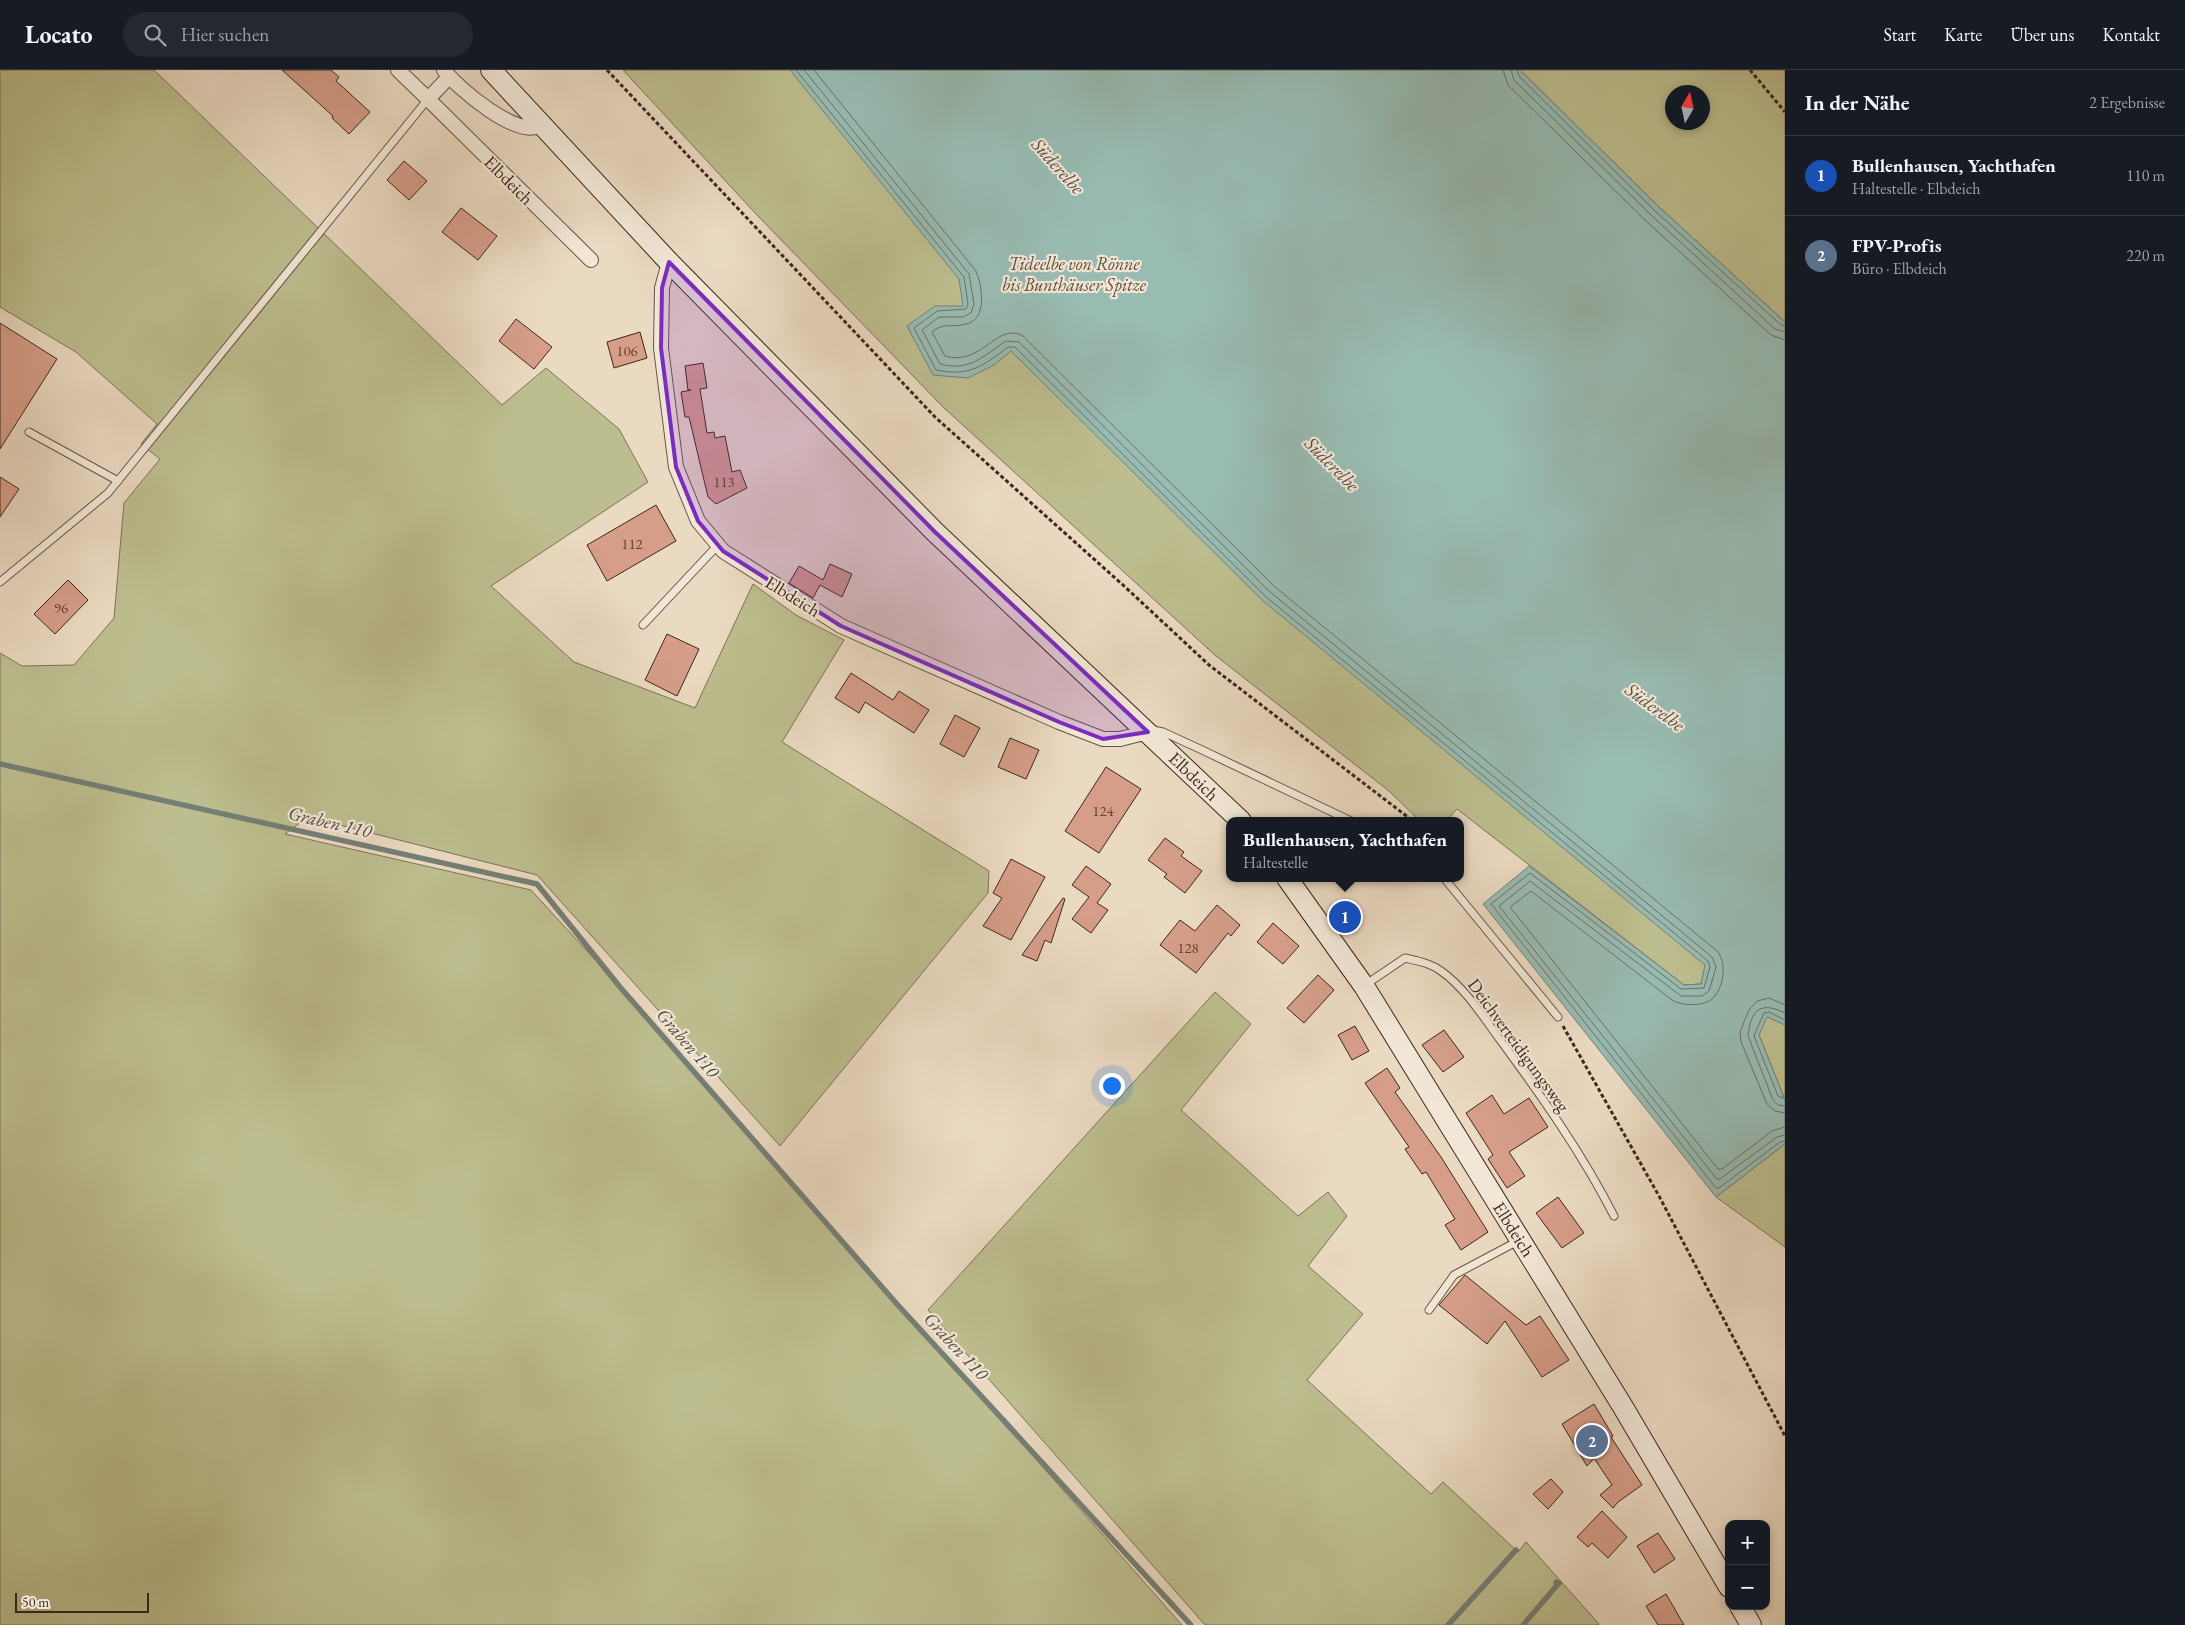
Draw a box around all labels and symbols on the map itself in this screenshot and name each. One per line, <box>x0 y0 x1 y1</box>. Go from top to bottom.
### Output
north arrow <box>1665 85 1710 130</box>
water label: Süderelbe <box>1025 132 1090 200</box>
street label: Elbdeich <box>479 150 539 210</box>
park label: Tideelbe von Rönne bis Bunthäuser Spitze <box>1002 252 1147 297</box>
house number: 106 <box>616 341 638 360</box>
water label: Süderelbe <box>1298 430 1365 497</box>
house number: 113 <box>713 472 735 491</box>
house number: 112 <box>621 534 644 553</box>
street label: Elbdeich <box>761 570 825 622</box>
house number: 96 <box>54 598 68 617</box>
water label: Süderelbe <box>1619 676 1690 737</box>
street label: Elbdeich <box>1164 747 1224 805</box>
water label: Graben 110 <box>286 800 375 844</box>
house number: 124 <box>1092 801 1115 820</box>
pin: 1 <box>1329 898 1361 936</box>
house number: 128 <box>1177 938 1199 957</box>
street label: Deichverteidigungsweg <box>1463 974 1575 1116</box>
water label: Graben 110 <box>651 1003 726 1084</box>
your location <box>1099 1073 1125 1099</box>
street label: Elbdeich <box>1488 1197 1540 1261</box>
water label: Graben 110 <box>918 1307 995 1386</box>
pin: 2 <box>1576 1422 1608 1460</box>
scale bar <box>15 1590 149 1613</box>

